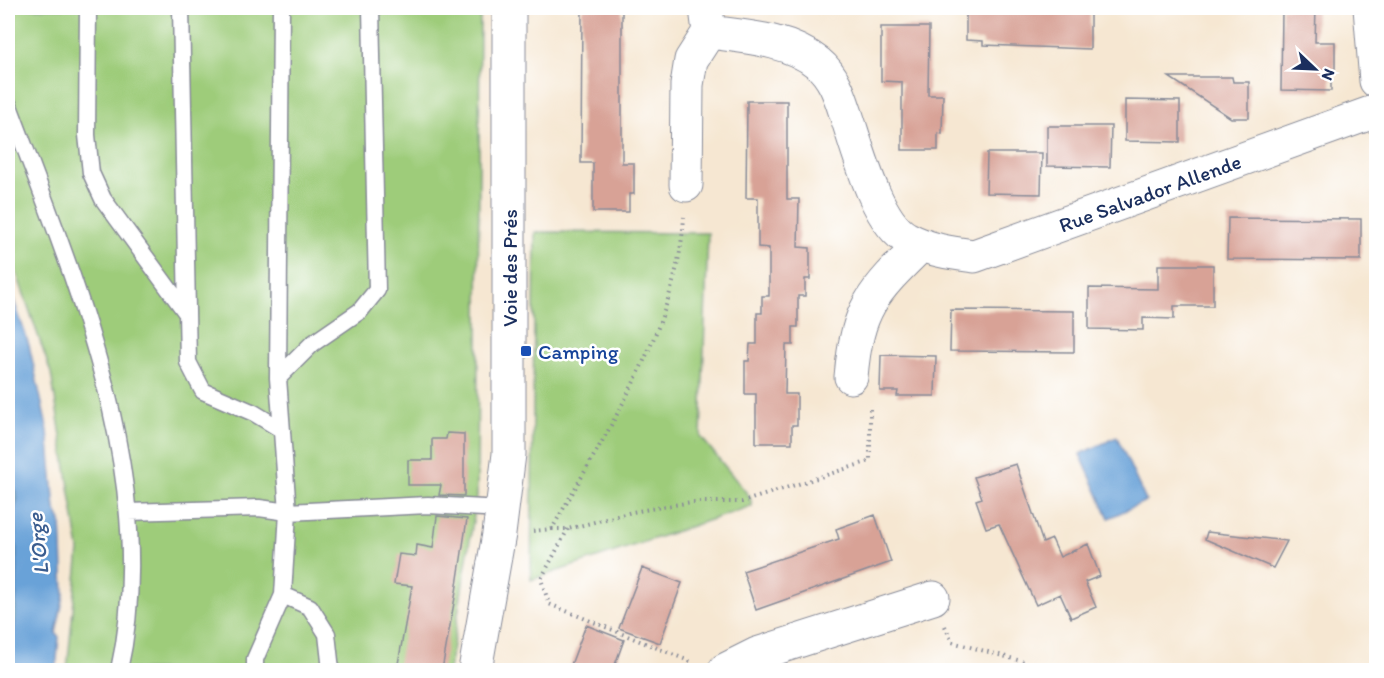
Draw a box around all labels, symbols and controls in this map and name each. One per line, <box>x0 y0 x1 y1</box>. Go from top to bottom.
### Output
north arrow <box>1285 39 1345 99</box>
text: N <box>1317 66 1339 83</box>
street label: Rue Salvador Allende <box>1055 148 1245 238</box>
street label: Voie des Prés <box>497 209 522 327</box>
place label: Camping <box>538 339 619 364</box>
marker: Camping <box>519 344 533 358</box>
water label: L'Orge <box>21 510 55 576</box>

